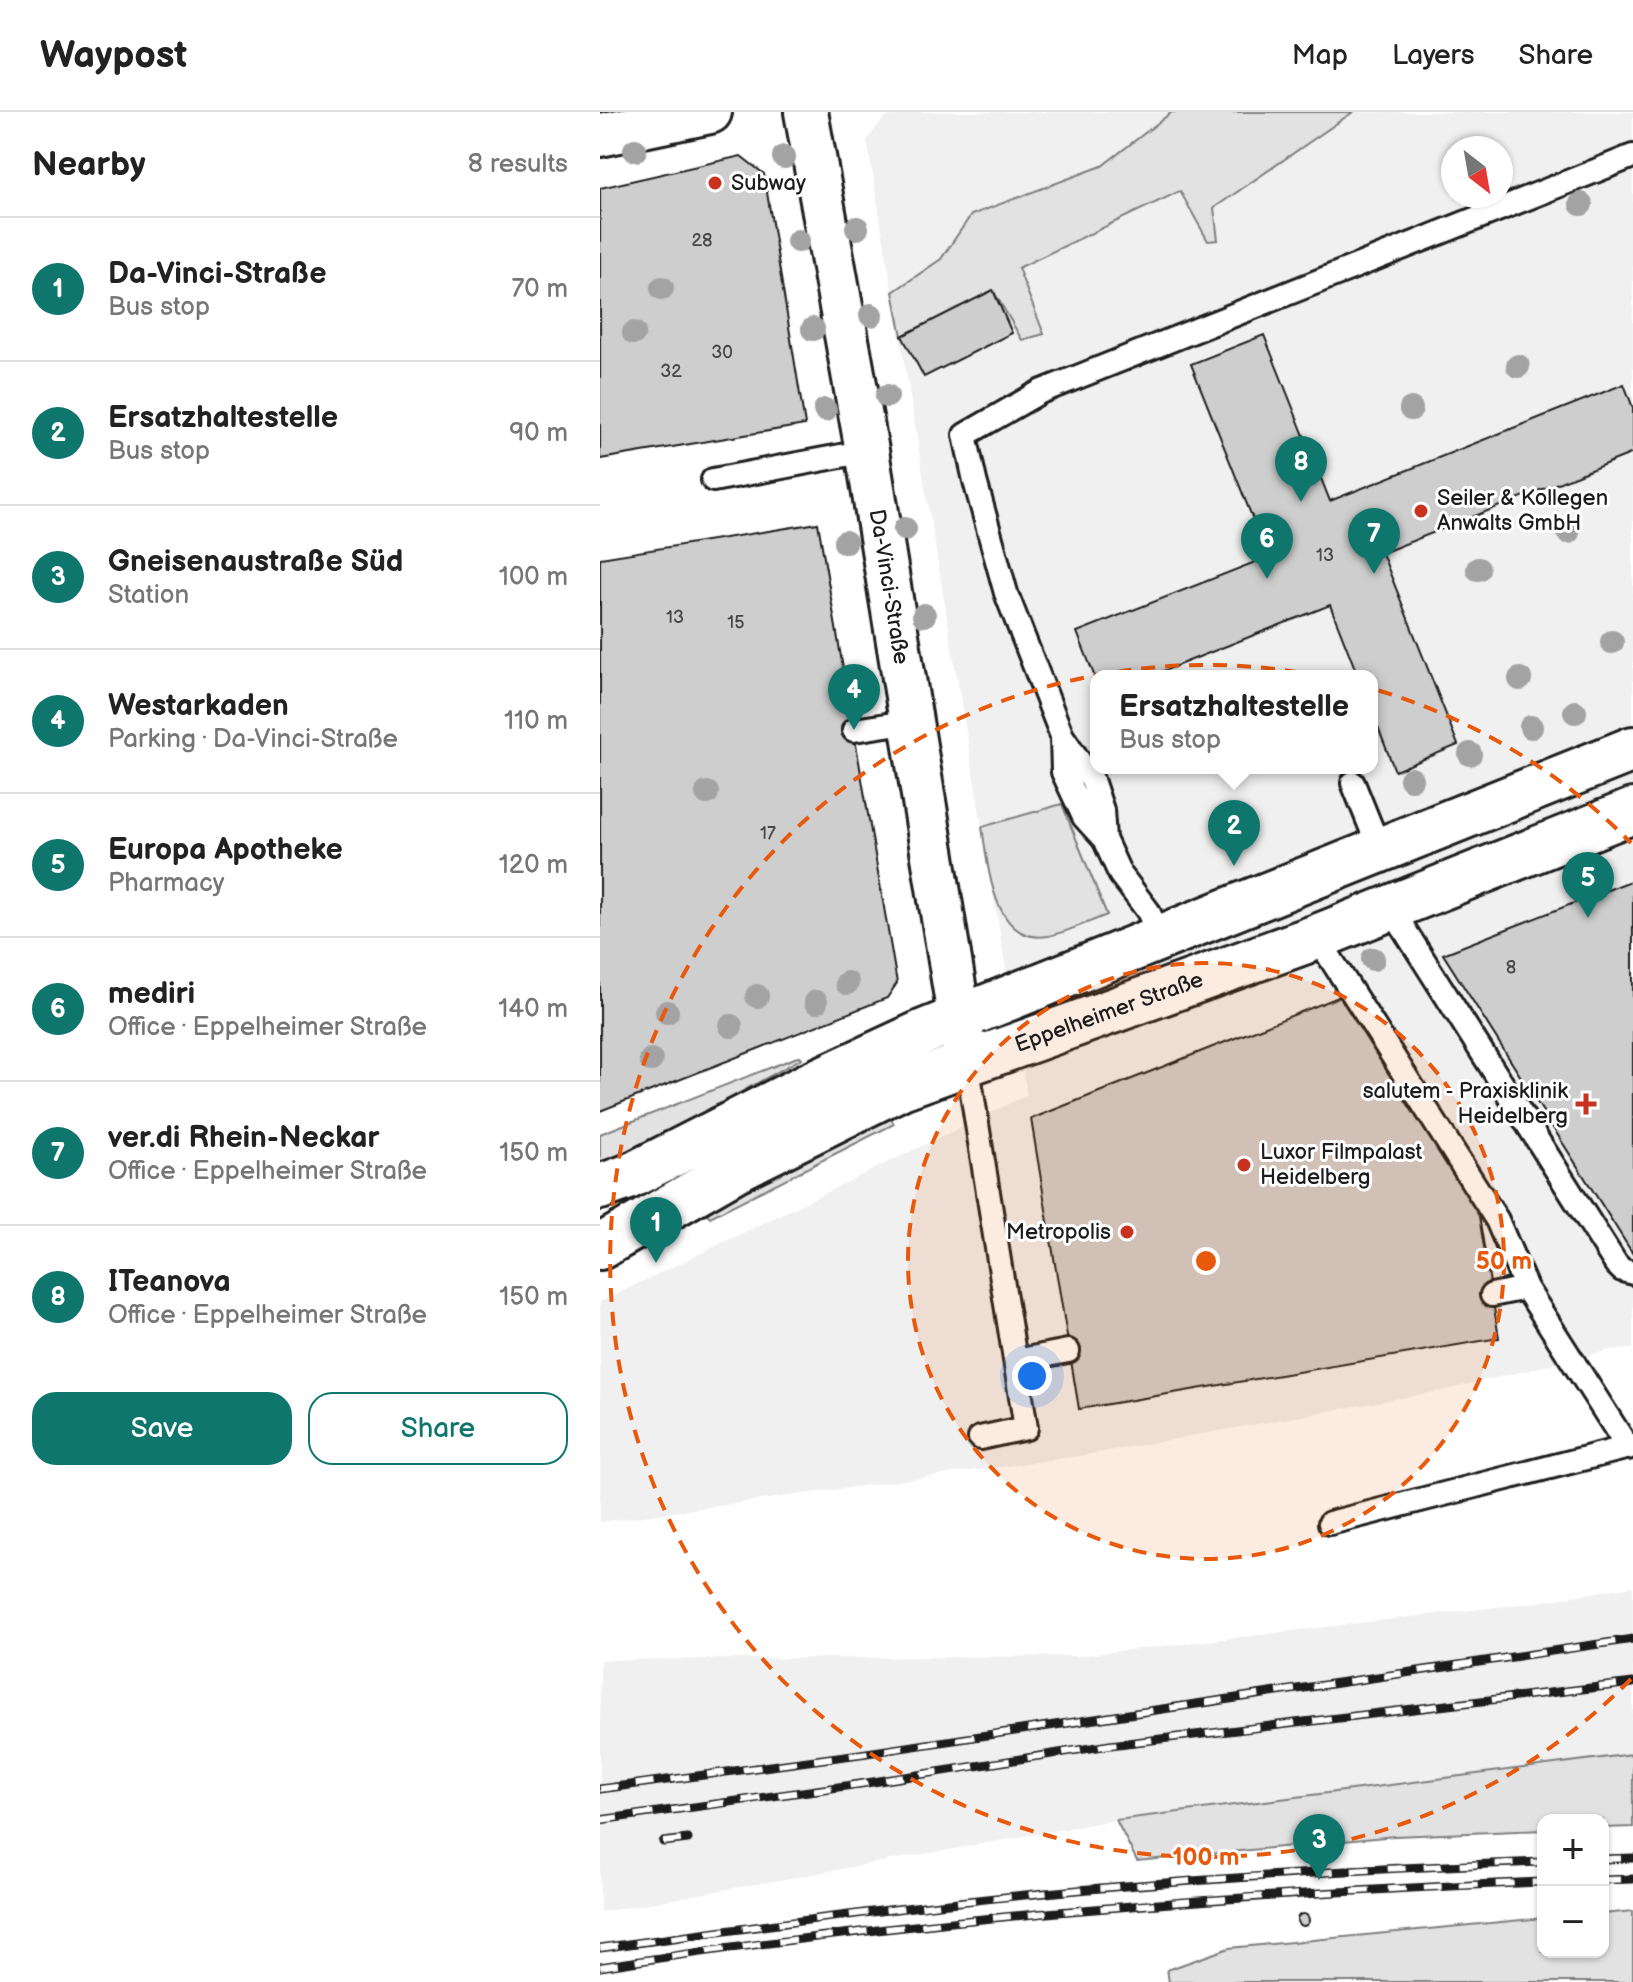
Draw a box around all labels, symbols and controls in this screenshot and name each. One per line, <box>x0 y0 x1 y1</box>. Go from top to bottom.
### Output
text: Waypost <box>40 33 187 78</box>
text: Map <box>1292 39 1348 72</box>
text: Layers <box>1392 39 1475 72</box>
text: Share <box>1519 39 1593 72</box>
north arrow <box>1441 136 1513 208</box>
text: Nearby <box>32 144 146 185</box>
text: 8 results <box>468 149 568 180</box>
place label: Subway <box>731 170 806 197</box>
marker: Subway <box>706 174 724 192</box>
house number: 28 <box>691 230 713 251</box>
text: Da-Vinci-Straße <box>108 256 326 292</box>
text: 1 <box>53 274 63 305</box>
text: 70 m <box>511 274 568 305</box>
text: Bus stop <box>108 292 210 323</box>
house number: 30 <box>711 342 733 363</box>
house number: 32 <box>660 361 682 382</box>
text: Ersatzhaltestelle <box>108 400 338 436</box>
text: 2 <box>50 418 66 449</box>
text: 90 m <box>509 418 568 449</box>
text: Bus stop <box>108 436 210 467</box>
pin: 8 <box>1275 436 1327 502</box>
place label: Seiler & Kollegen Anwalts GmbH <box>1437 485 1608 537</box>
marker: Seiler & Kollegen Anwalts GmbH <box>1412 502 1430 520</box>
street label: Da-Vinci-Straße <box>863 507 915 666</box>
pin: 7 <box>1348 508 1400 574</box>
pin: 6 <box>1241 513 1293 579</box>
text: Gneisenaustraße Süd <box>108 544 403 580</box>
house number: 13 <box>1316 545 1334 566</box>
text: 3 <box>50 562 66 593</box>
text: 100 m <box>499 562 568 593</box>
text: Station <box>108 580 189 611</box>
house number: 13 <box>666 607 684 628</box>
house number: 15 <box>727 612 745 633</box>
pin: 4 <box>828 664 880 730</box>
popup <box>1090 670 1378 774</box>
text: Westarkaden <box>108 688 289 724</box>
text: Ersatzhaltestelle <box>1119 689 1349 725</box>
text: 4 <box>50 706 66 737</box>
text: 110 m <box>504 706 568 737</box>
text: Parking · Da-Vinci-Straße <box>108 724 398 755</box>
text: Bus stop <box>1119 725 1221 756</box>
pin: 2 <box>1208 800 1260 866</box>
house number: 17 <box>760 823 776 844</box>
text: Europa Apotheke <box>108 832 343 868</box>
text: 5 <box>50 850 66 881</box>
text: 120 m <box>499 850 568 881</box>
pin: 5 <box>1562 852 1614 918</box>
text: Pharmacy <box>108 868 224 899</box>
house number: 8 <box>1506 957 1516 978</box>
street label: Eppelheimer Straße <box>1011 966 1207 1058</box>
text: mediri <box>108 976 195 1012</box>
text: 6 <box>50 994 66 1025</box>
text: 140 m <box>498 994 568 1025</box>
text: Office · Eppelheimer Straße <box>108 1012 427 1043</box>
place label: salutem - Praxisklinik Heidelberg <box>1363 1078 1568 1130</box>
marker: salutem - Praxisklinik Heidelberg <box>1575 1093 1597 1115</box>
text: ver.di Rhein-Neckar <box>108 1120 380 1156</box>
text: 7 <box>51 1138 65 1169</box>
text: 150 m <box>499 1138 568 1169</box>
place label: Luxor Filmpalast Heidelberg <box>1260 1139 1423 1191</box>
text: Office · Eppelheimer Straße <box>108 1156 427 1187</box>
marker: Luxor Filmpalast Heidelberg <box>1235 1156 1253 1174</box>
pin: 1 <box>630 1197 682 1263</box>
place label: Metropolis <box>1006 1219 1111 1246</box>
marker: Metropolis <box>1118 1223 1136 1241</box>
centre of rings <box>1192 1247 1220 1275</box>
text: 50 m <box>1476 1247 1532 1276</box>
text: ITeanova <box>108 1264 231 1300</box>
text: 8 <box>50 1282 66 1313</box>
text: 150 m <box>499 1282 568 1313</box>
text: Office · Eppelheimer Straße <box>108 1300 427 1331</box>
your location <box>1012 1356 1052 1396</box>
button: Save <box>32 1392 292 1465</box>
button: Share <box>308 1392 568 1465</box>
pin: 3 <box>1293 1814 1345 1880</box>
map controls <box>1537 1814 1609 1958</box>
button: + <box>1537 1814 1609 1886</box>
text: 100 m <box>1173 1843 1239 1872</box>
button: − <box>1537 1886 1609 1958</box>

